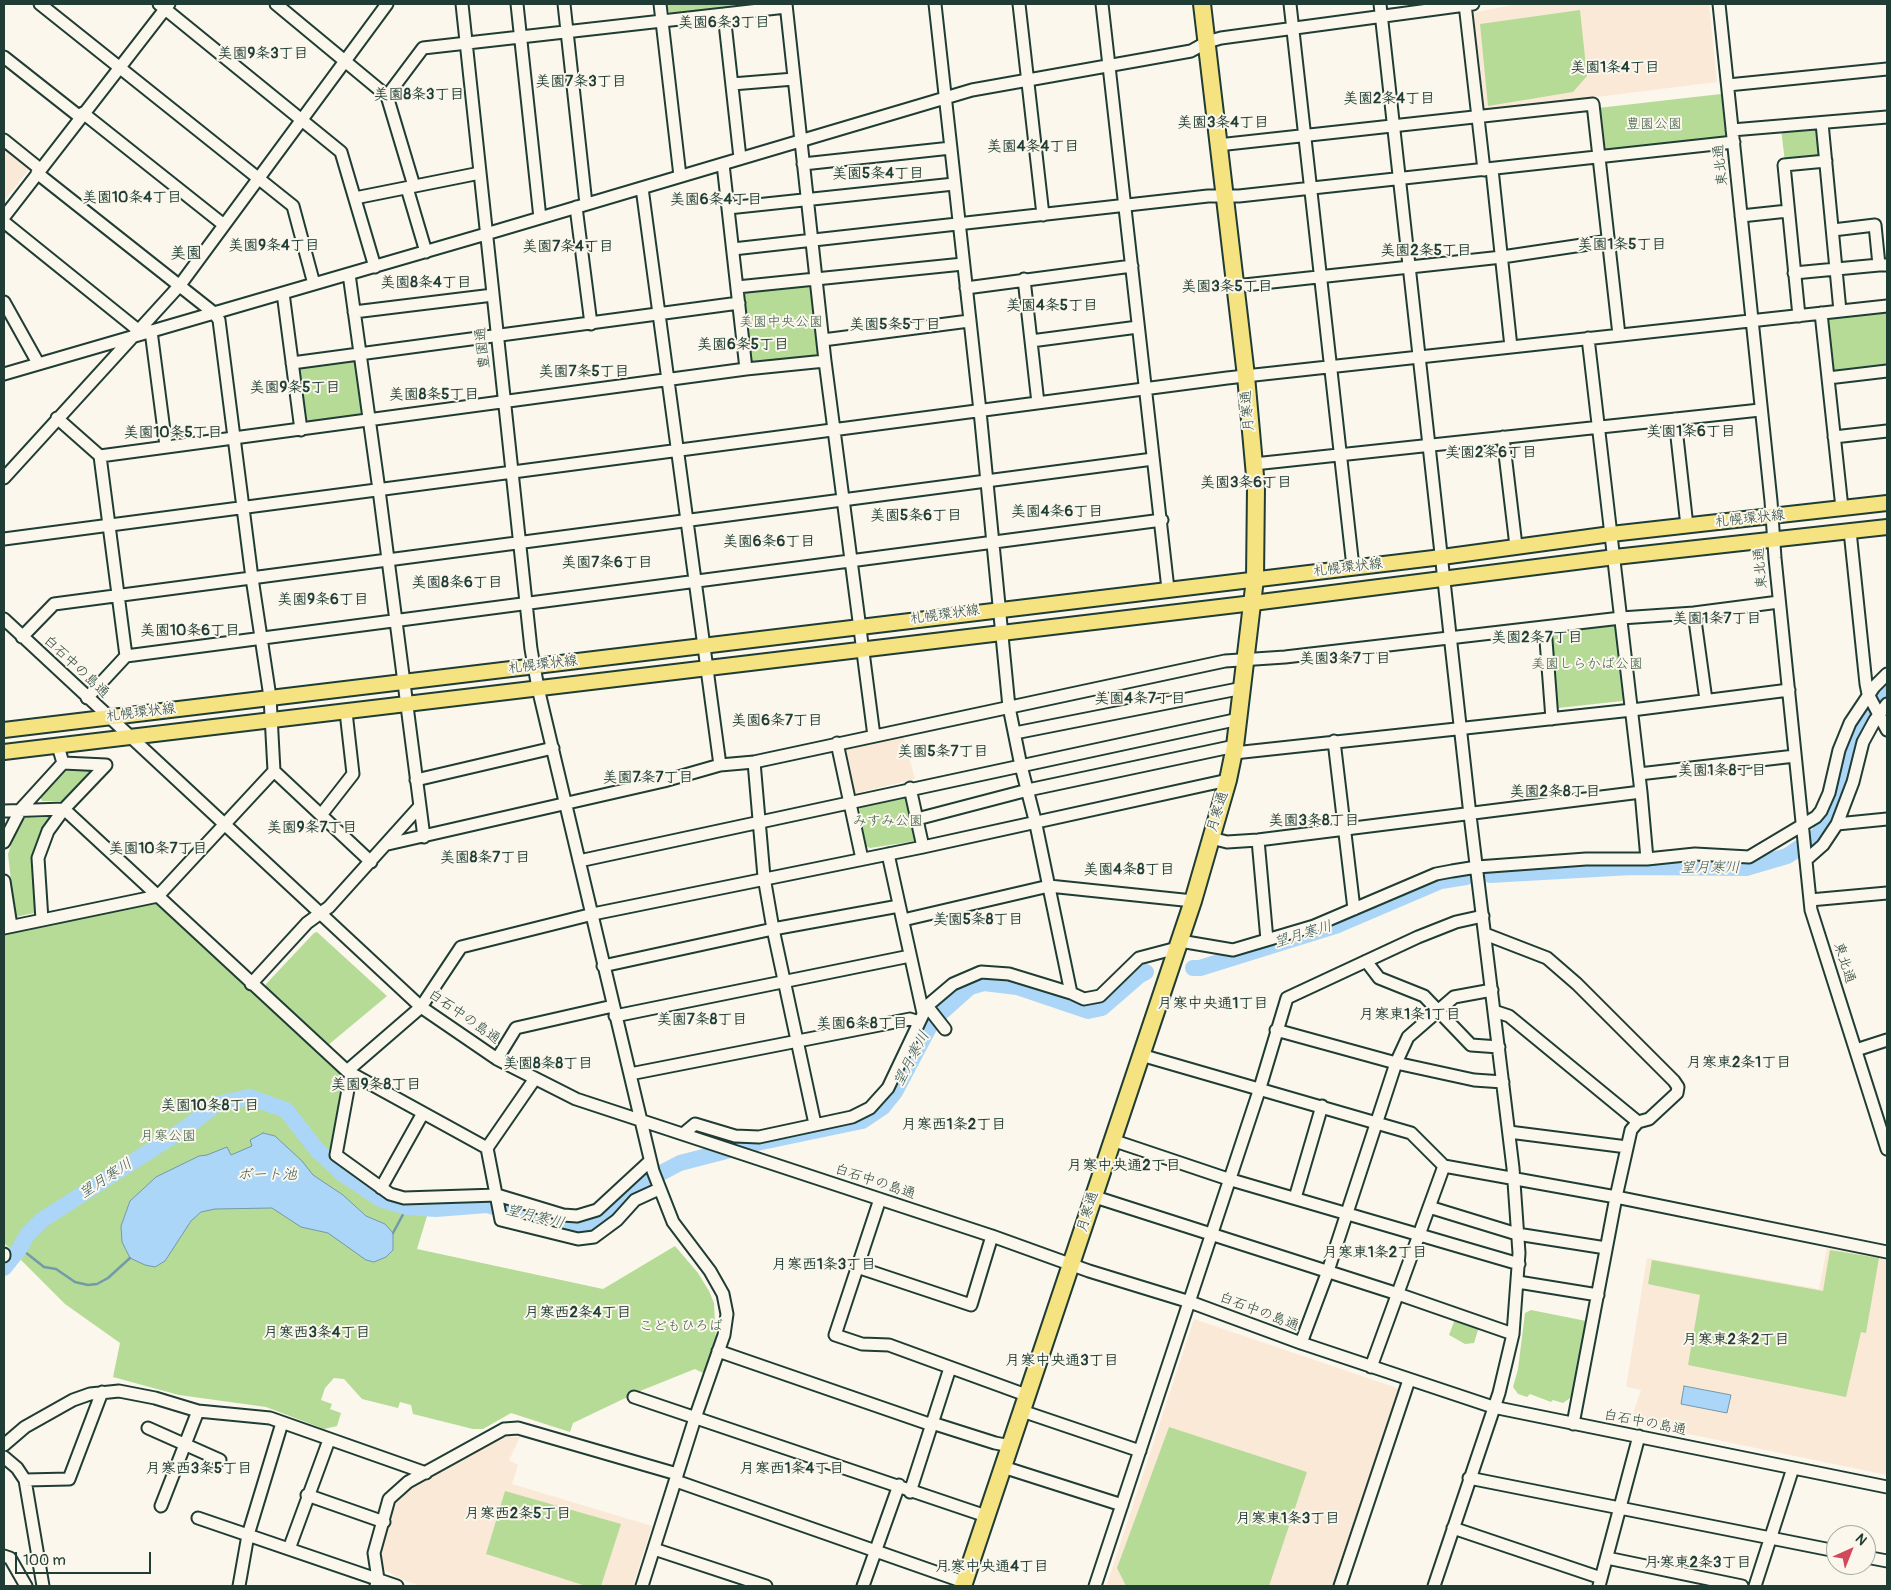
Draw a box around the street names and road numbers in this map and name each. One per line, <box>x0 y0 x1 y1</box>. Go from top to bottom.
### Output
street label: 東北通 <box>1710 143 1732 187</box>
street label: 豊園通 <box>472 326 494 370</box>
street label: 月寒通 <box>1238 389 1258 433</box>
street label: 札幌環状線 <box>1714 507 1786 531</box>
street label: 東北通 <box>1751 546 1771 590</box>
street label: 札幌環状線 <box>1312 555 1384 581</box>
street label: 札幌環状線 <box>909 602 981 628</box>
street label: 白石中の島通 <box>40 632 112 702</box>
street label: 札幌環状線 <box>507 652 579 678</box>
street label: 札幌環状線 <box>105 700 177 726</box>
street label: 月寒通 <box>1204 789 1232 835</box>
street label: 東北通 <box>1830 940 1858 986</box>
street label: 白石中の島通 <box>425 986 503 1048</box>
street label: 白石中の島通 <box>832 1161 918 1203</box>
street label: 月寒通 <box>1074 1189 1102 1235</box>
street label: 白石中の島通 <box>1217 1289 1301 1335</box>
street label: 白石中の島通 <box>1602 1407 1688 1439</box>

